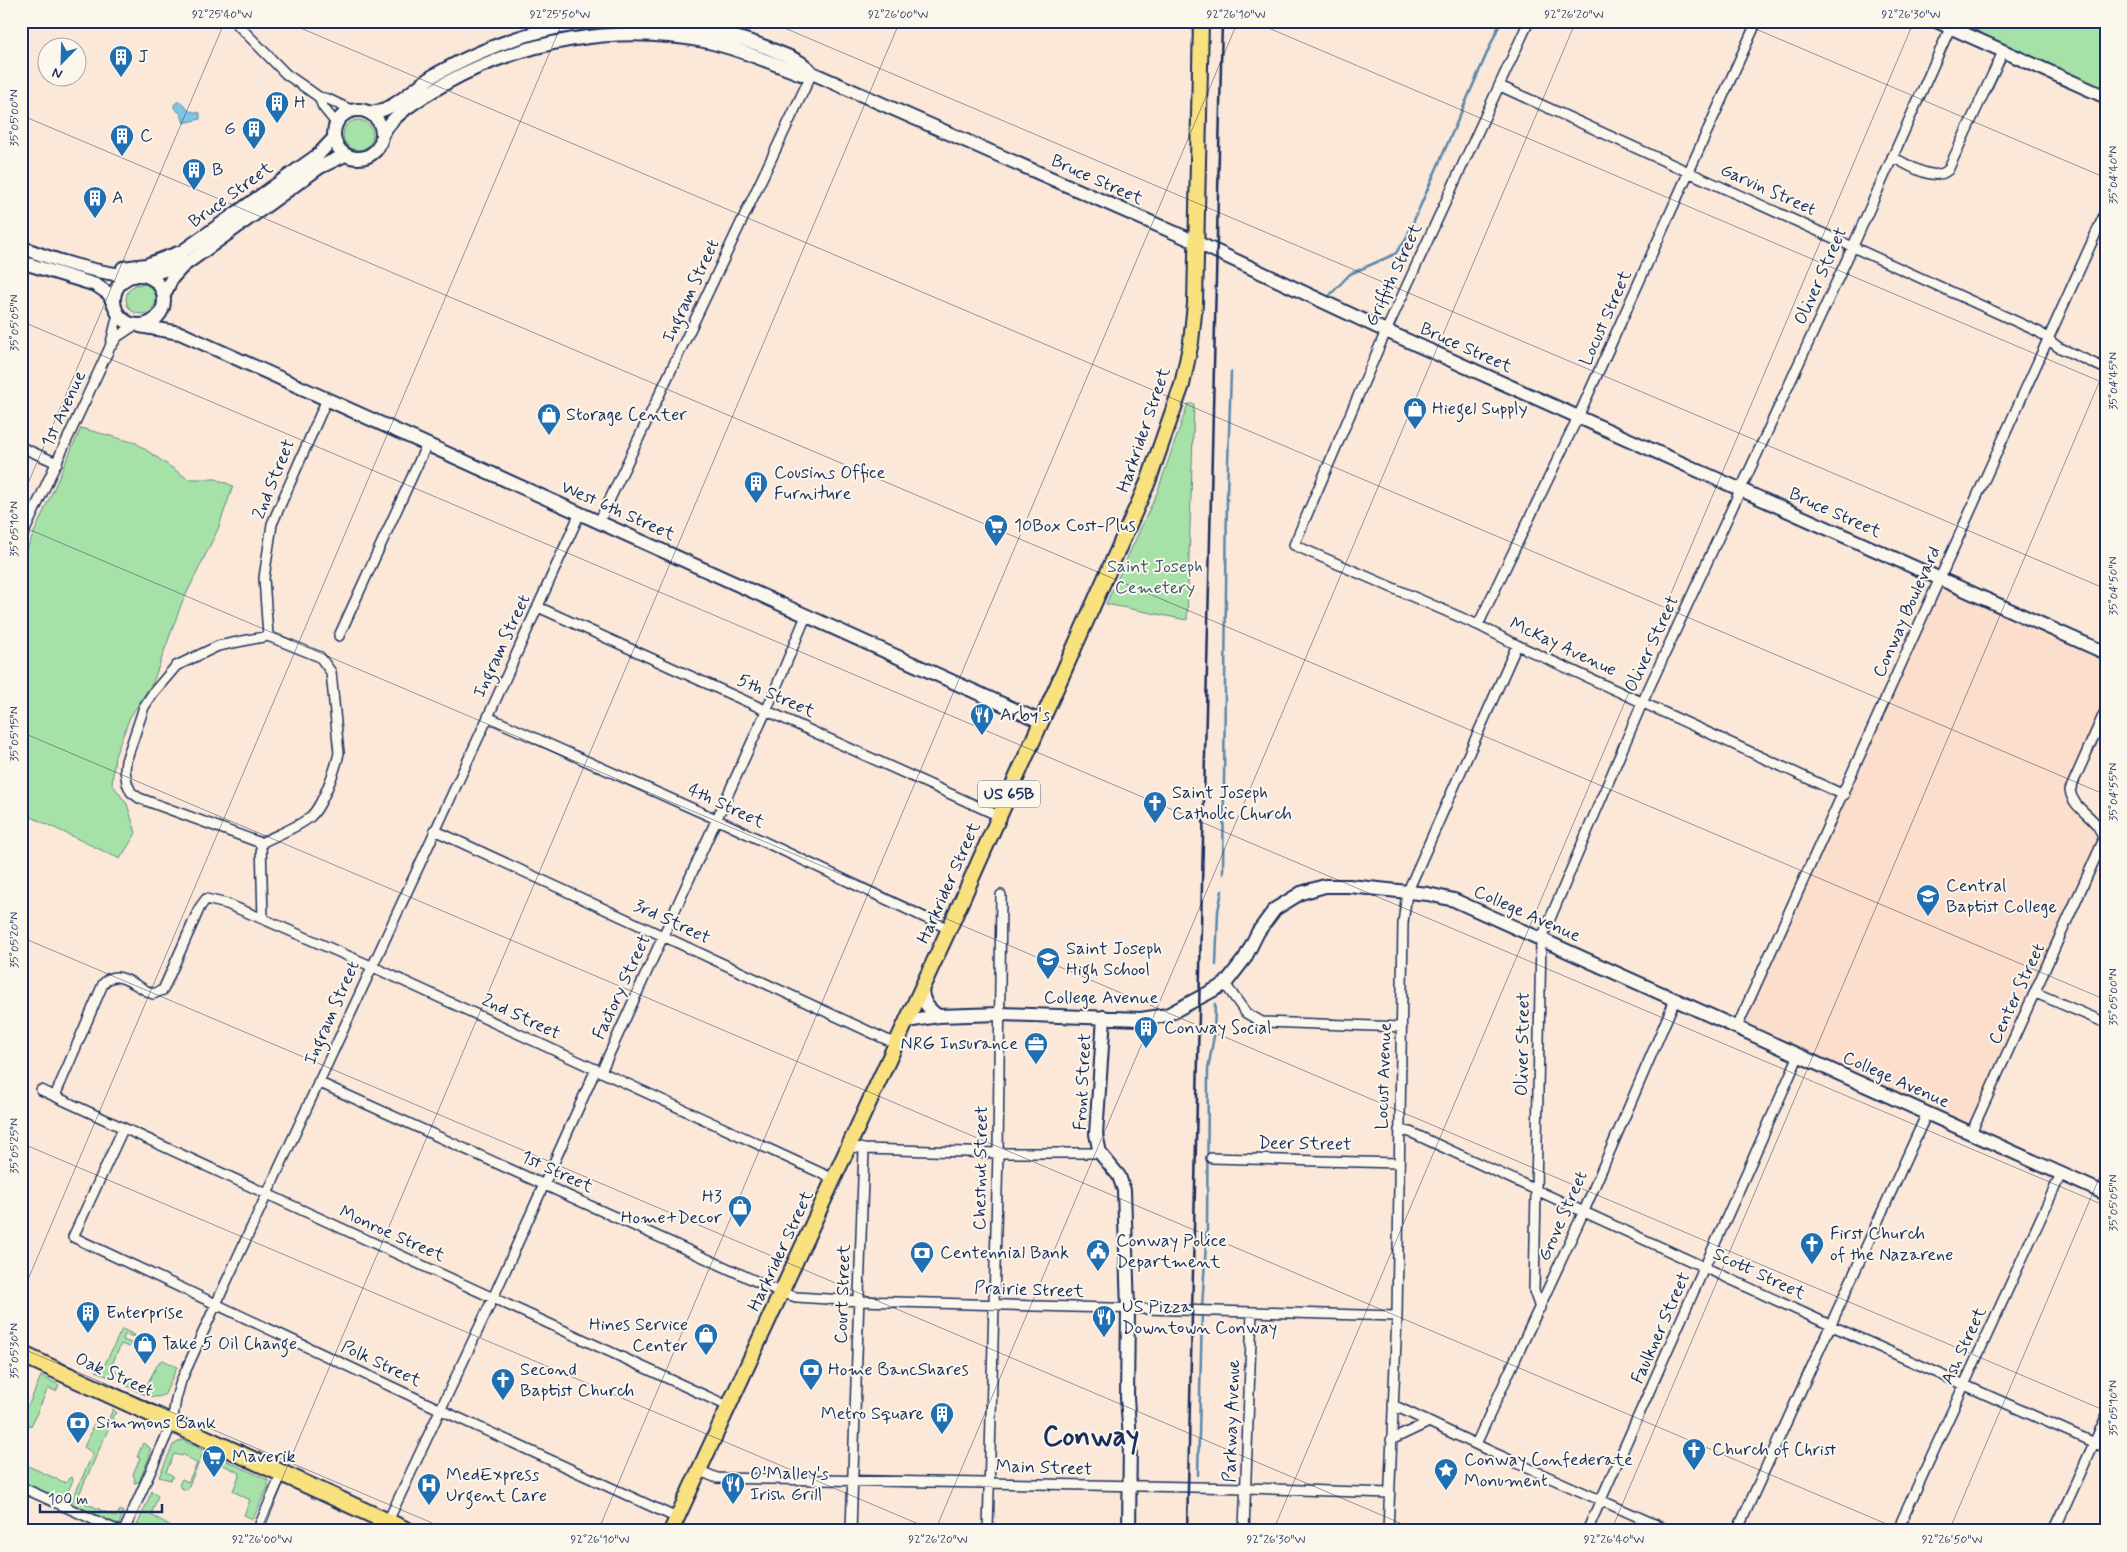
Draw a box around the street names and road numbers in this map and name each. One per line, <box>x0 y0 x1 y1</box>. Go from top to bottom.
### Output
street label: Bruce Street <box>1047 149 1147 211</box>
street label: Bruce Street <box>184 156 278 234</box>
street label: Garvin Street <box>1716 158 1820 222</box>
street label: Griffith Street <box>1360 219 1428 330</box>
street label: Oliver Street <box>1789 223 1853 329</box>
street label: Ingram Street <box>657 235 727 347</box>
street label: Locust Street <box>1574 266 1638 370</box>
street label: Bruce Street <box>1416 317 1516 379</box>
street label: Harkrider Street <box>1111 364 1177 496</box>
street label: 1st Avenue <box>36 367 92 451</box>
street label: 2nd Street <box>247 435 301 523</box>
street label: West 6th Street <box>557 475 679 547</box>
street label: Bruce Street <box>1785 482 1885 544</box>
street label: Conway Boulevard <box>1867 543 1947 681</box>
street label: Ingram Street <box>468 590 538 702</box>
street label: Oliver Street <box>1619 592 1685 696</box>
street label: McKay Avenue <box>1506 612 1620 682</box>
street label: 5th Street <box>733 668 819 724</box>
street label: 4th Street <box>684 778 769 834</box>
road number: US 65B <box>978 781 1040 808</box>
street label: Harkrider Street <box>911 818 987 948</box>
street label: College Avenue <box>1470 880 1584 948</box>
street label: 3rd Street <box>630 894 714 950</box>
street label: Factory Street <box>587 931 657 1043</box>
street label: Center Street <box>1983 939 2051 1049</box>
street label: Ingram Street <box>298 957 368 1070</box>
street label: College Avenue <box>1044 986 1158 1010</box>
street label: 2nd Street <box>478 988 564 1046</box>
street label: Oliver Street <box>1510 992 1536 1096</box>
street label: Locust Avenue <box>1370 1022 1398 1130</box>
street label: Front Street <box>1068 1033 1098 1131</box>
street label: College Avenue <box>1839 1046 1953 1114</box>
street label: Chestnut Street <box>968 1105 994 1231</box>
street label: Deer Street <box>1258 1131 1352 1157</box>
street label: 1st Street <box>517 1145 597 1199</box>
street label: Grove Street <box>1532 1167 1594 1265</box>
street label: Harkrider Street <box>742 1186 820 1315</box>
street label: Monroe Street <box>335 1200 449 1268</box>
street label: Scott Street <box>1709 1242 1810 1306</box>
street label: Court Street <box>829 1243 857 1344</box>
street label: Faulkner Street <box>1626 1268 1696 1388</box>
street label: Prairie Street <box>974 1276 1085 1304</box>
street label: Ash Street <box>1936 1303 1993 1389</box>
street label: Polk Street <box>337 1335 425 1393</box>
street label: Oak Street <box>71 1347 157 1403</box>
street label: Parkway Avenue <box>1218 1359 1246 1483</box>
street label: Main Street <box>995 1454 1093 1482</box>

